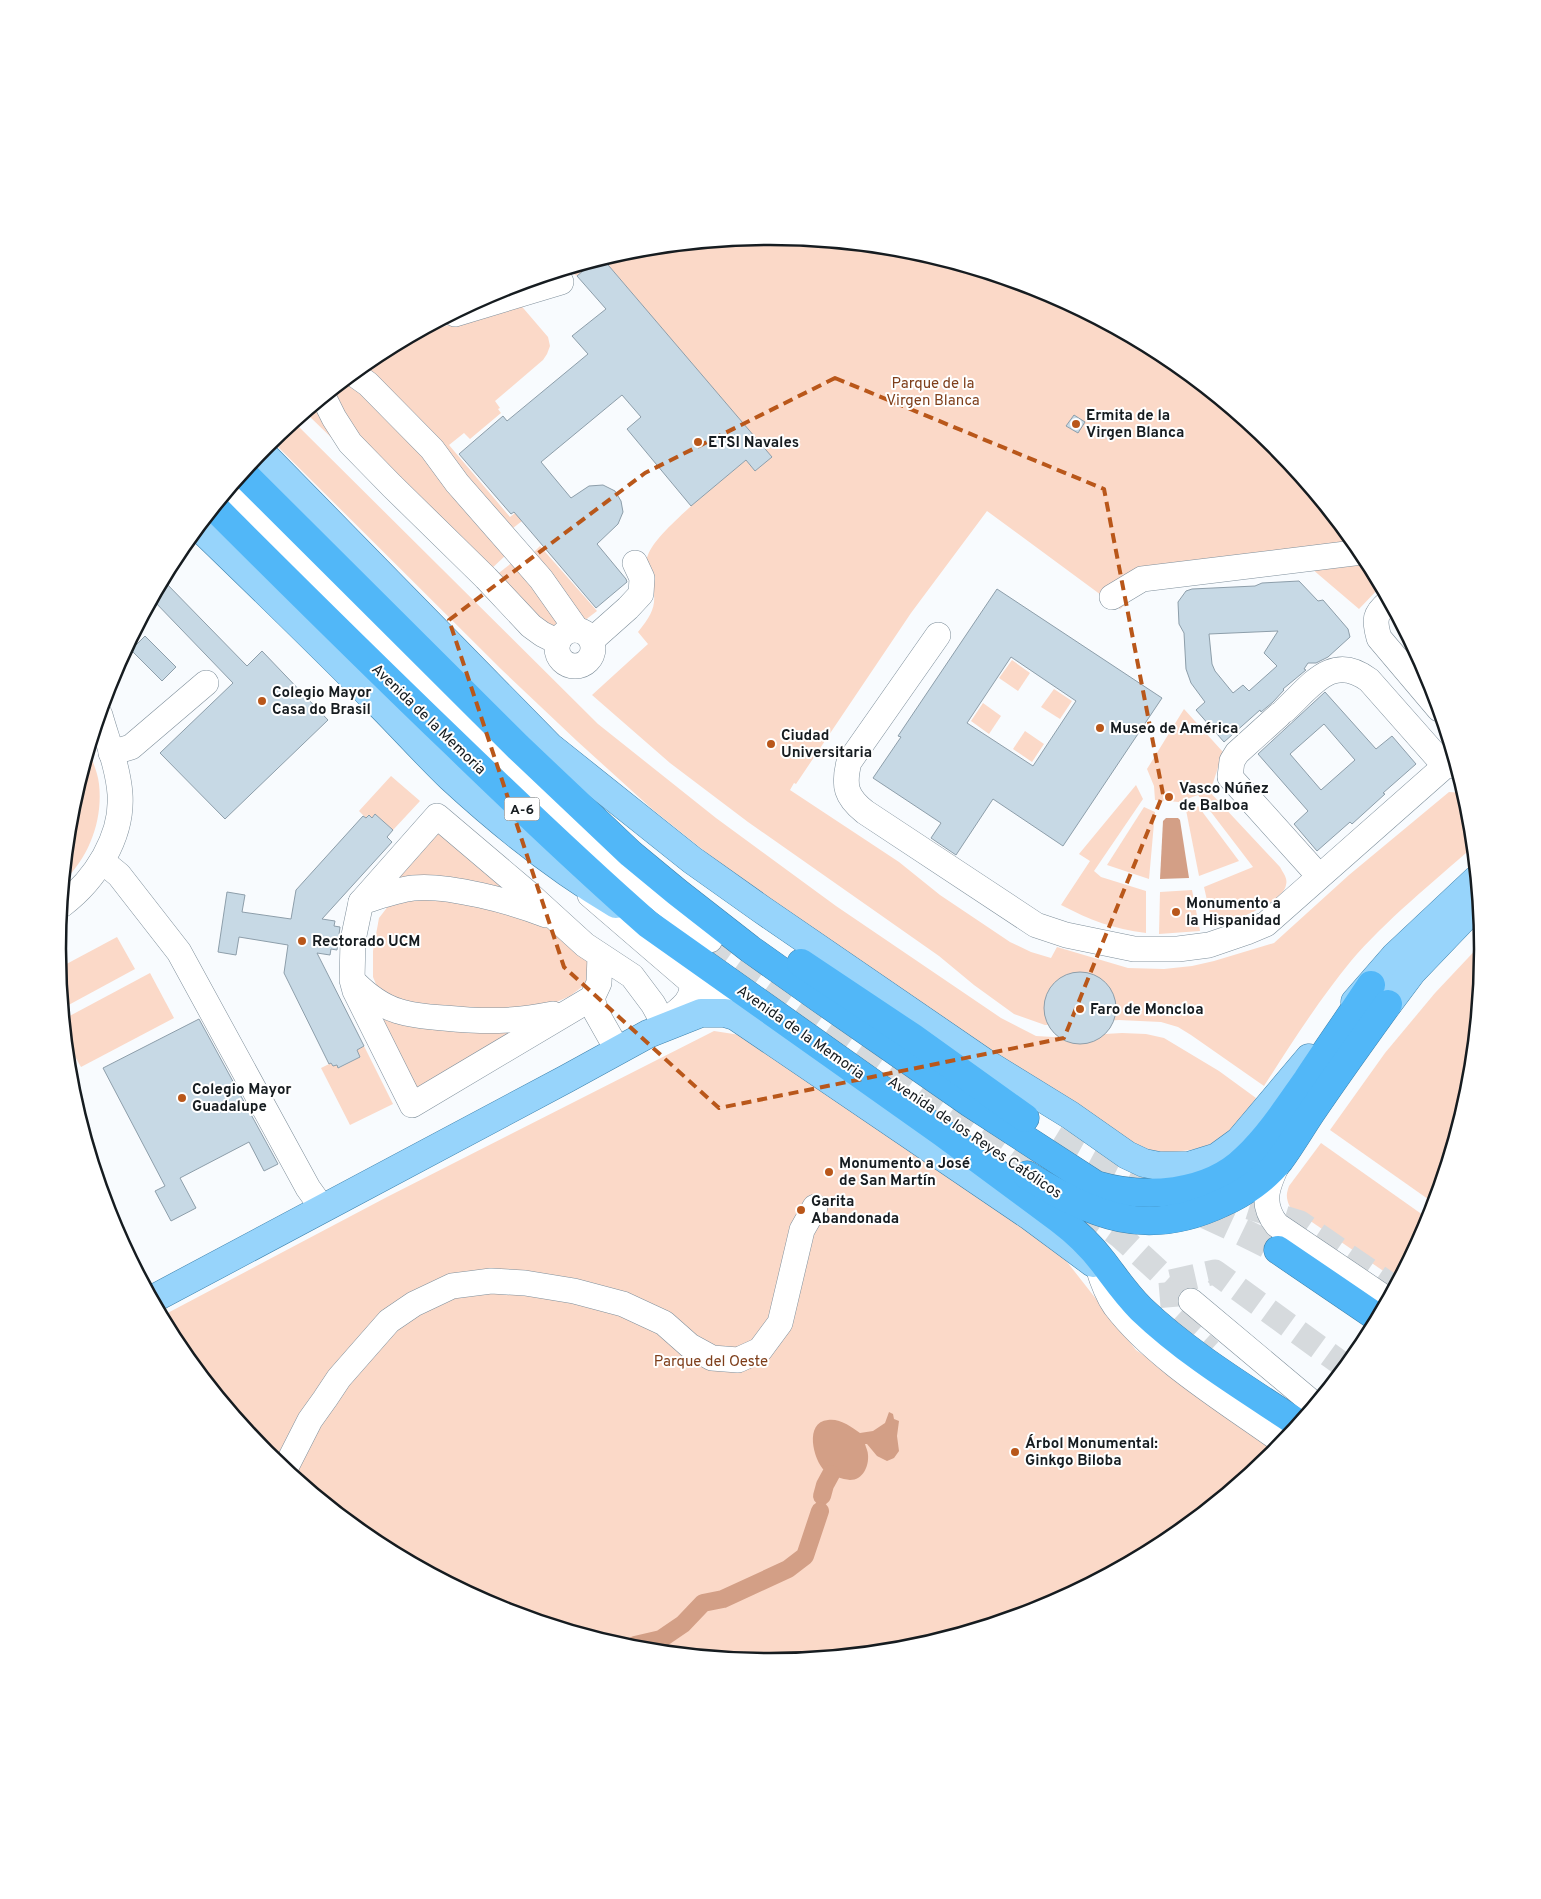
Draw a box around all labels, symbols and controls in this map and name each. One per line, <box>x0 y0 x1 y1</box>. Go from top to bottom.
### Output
park label: Parque de la Virgen Blanca <box>886 375 980 411</box>
place label: Ermita de la Virgen Blanca <box>1086 407 1184 443</box>
marker: Ermita de la Virgen Blanca <box>1070 418 1082 430</box>
place label: ETSI Navales <box>708 434 799 453</box>
marker: ETSI Navales <box>692 436 704 448</box>
street label: Avenida de la Memoria <box>367 661 489 780</box>
place label: Colegio Mayor Casa do Brasil <box>272 684 372 720</box>
marker: Colegio Mayor Casa do Brasil <box>256 695 268 707</box>
place label: Museo de América <box>1110 720 1238 739</box>
marker: Museo de América <box>1094 722 1106 734</box>
place label: Ciudad Universitaria <box>781 727 872 763</box>
marker: Ciudad Universitaria <box>765 738 777 750</box>
place label: Vasco Núñez de Balboa <box>1179 780 1269 816</box>
marker: Vasco Núñez de Balboa <box>1163 791 1175 803</box>
road number: A-6 <box>504 798 540 821</box>
place label: Monumento a la Hispanidad <box>1186 895 1281 931</box>
marker: Monumento a la Hispanidad <box>1170 906 1182 918</box>
place label: Rectorado UCM <box>312 933 420 952</box>
marker: Rectorado UCM <box>296 935 308 947</box>
street label: Avenida de la Memoria <box>733 982 868 1085</box>
place label: Faro de Moncloa <box>1090 1001 1204 1020</box>
marker: Faro de Moncloa <box>1074 1003 1086 1015</box>
street label: Avenida de los Reyes Católicos <box>884 1073 1065 1204</box>
place label: Colegio Mayor Guadalupe <box>192 1081 292 1117</box>
marker: Colegio Mayor Guadalupe <box>176 1092 188 1104</box>
place label: Monumento a José de San Martín <box>839 1155 970 1191</box>
marker: Monumento a José de San Martín <box>823 1166 835 1178</box>
place label: Garita Abandonada <box>811 1193 899 1229</box>
marker: Garita Abandonada <box>795 1204 807 1216</box>
park label: Parque del Oeste <box>654 1353 768 1372</box>
place label: Árbol Monumental: Ginkgo Biloba <box>1025 1434 1158 1471</box>
marker: Árbol Monumental: Ginkgo Biloba <box>1009 1446 1021 1458</box>

